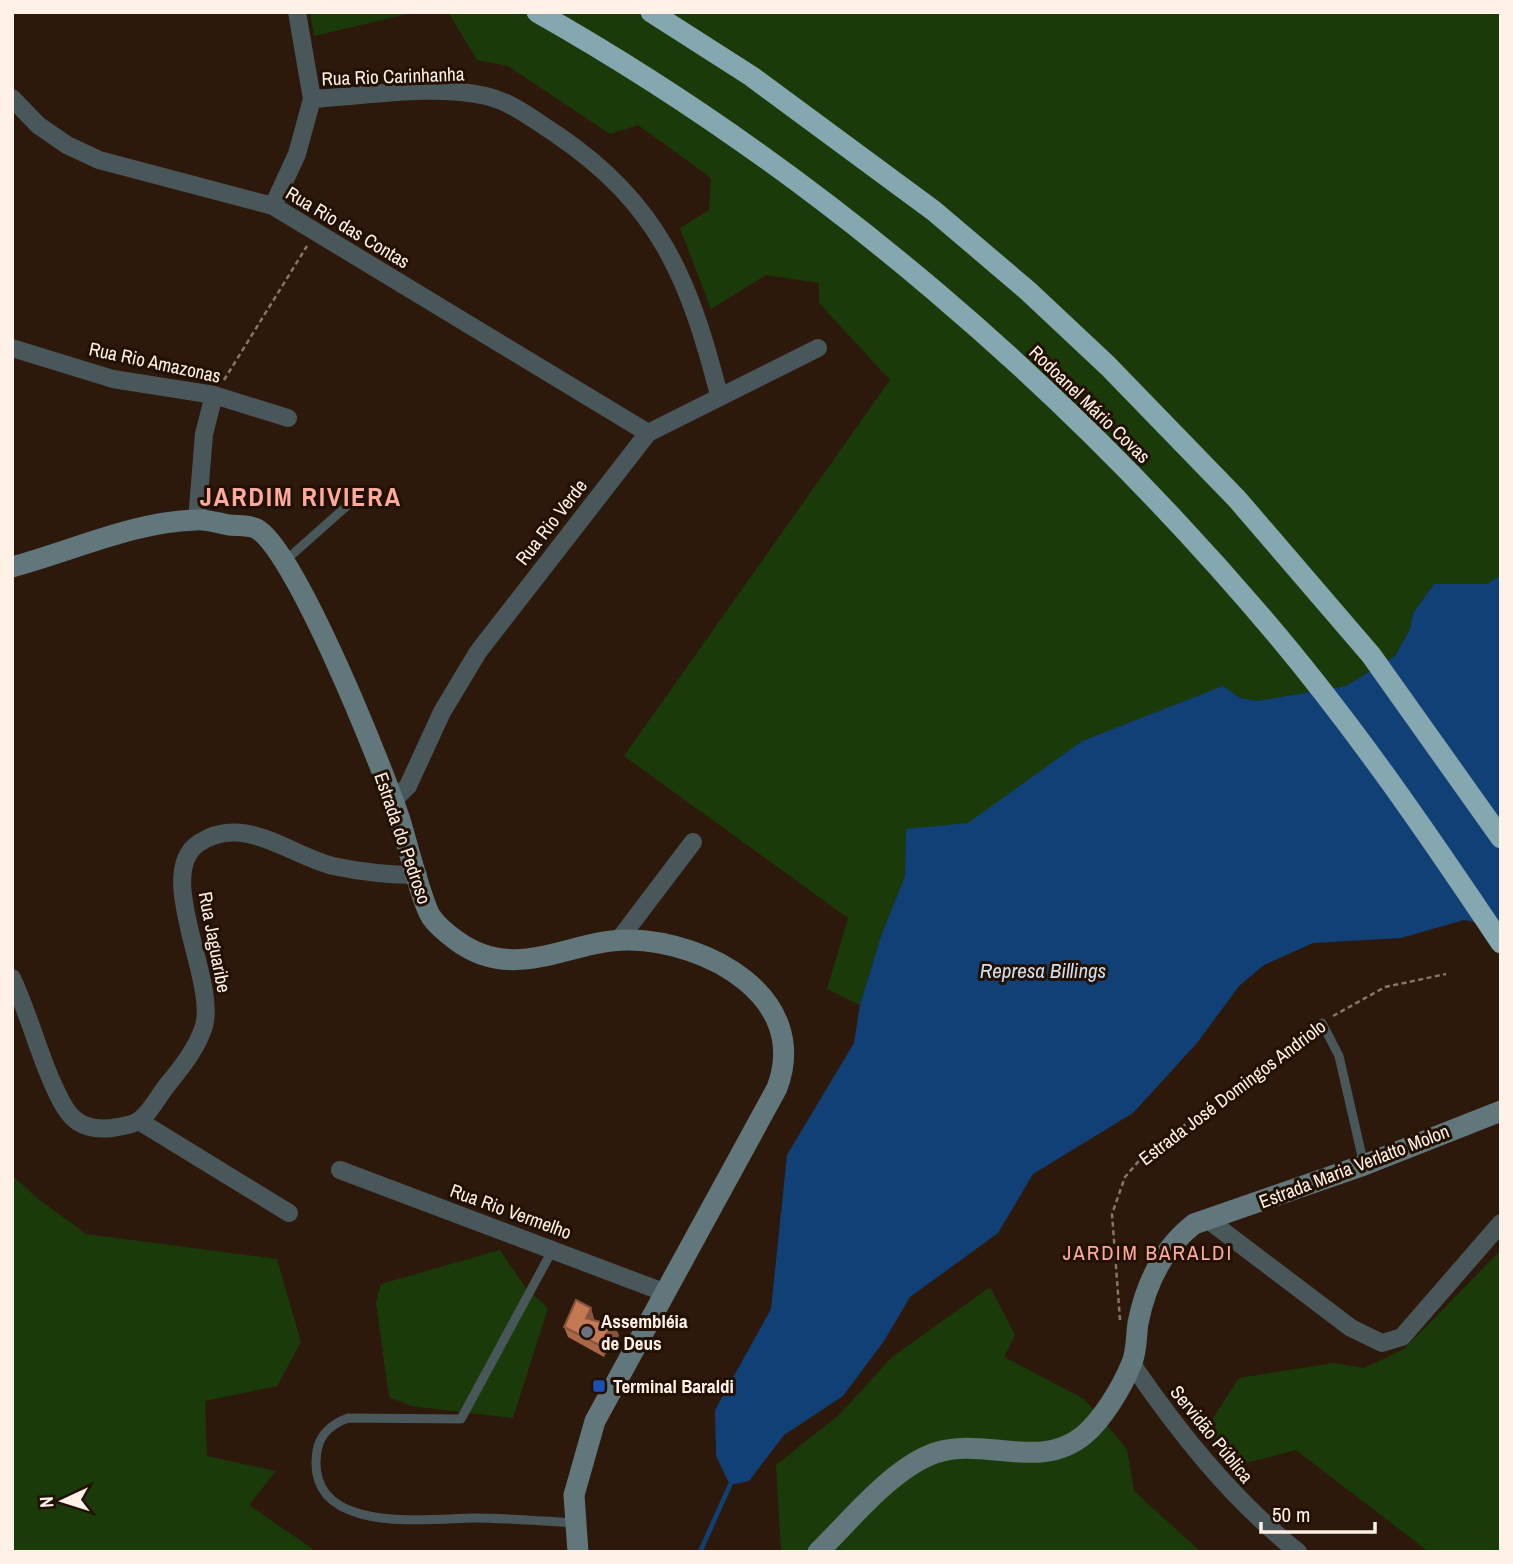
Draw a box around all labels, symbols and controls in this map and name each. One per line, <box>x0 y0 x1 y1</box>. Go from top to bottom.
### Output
street label: Rua Rio Carinhanha <box>321 61 465 91</box>
street label: Rua Rio das Contas <box>281 180 415 274</box>
street label: Rua Rio Amazonas <box>87 335 224 389</box>
street label: Rodoanel Mário Covas <box>1024 339 1156 469</box>
street label: Rua Rio Verde <box>509 474 593 570</box>
district label: JARDIM RIVIERA <box>200 479 402 514</box>
street label: Estrada do Pedroso <box>368 769 438 907</box>
street label: Rua Jaguaribe <box>192 889 238 995</box>
water label: Represa Billings <box>980 956 1107 985</box>
street label: Estrada José Domingos Andriolo <box>1133 1013 1331 1171</box>
street label: Estrada Maria Verlatto Molon <box>1255 1118 1453 1214</box>
street label: Rua Rio Vermelho <box>447 1177 575 1245</box>
district label: JARDIM BARALDI <box>1063 1238 1233 1267</box>
place label: Assembléia de Deus <box>601 1308 688 1356</box>
marker: Assembléia de Deus <box>579 1324 595 1340</box>
place label: Terminal Baraldi <box>613 1373 734 1399</box>
marker: Terminal Baraldi <box>591 1378 607 1394</box>
street label: Servidão Pública <box>1165 1380 1260 1489</box>
north arrow <box>28 1466 98 1536</box>
scale bar <box>1261 1490 1375 1534</box>
text: N <box>33 1496 59 1509</box>
text: 50 m <box>1272 1500 1310 1529</box>

